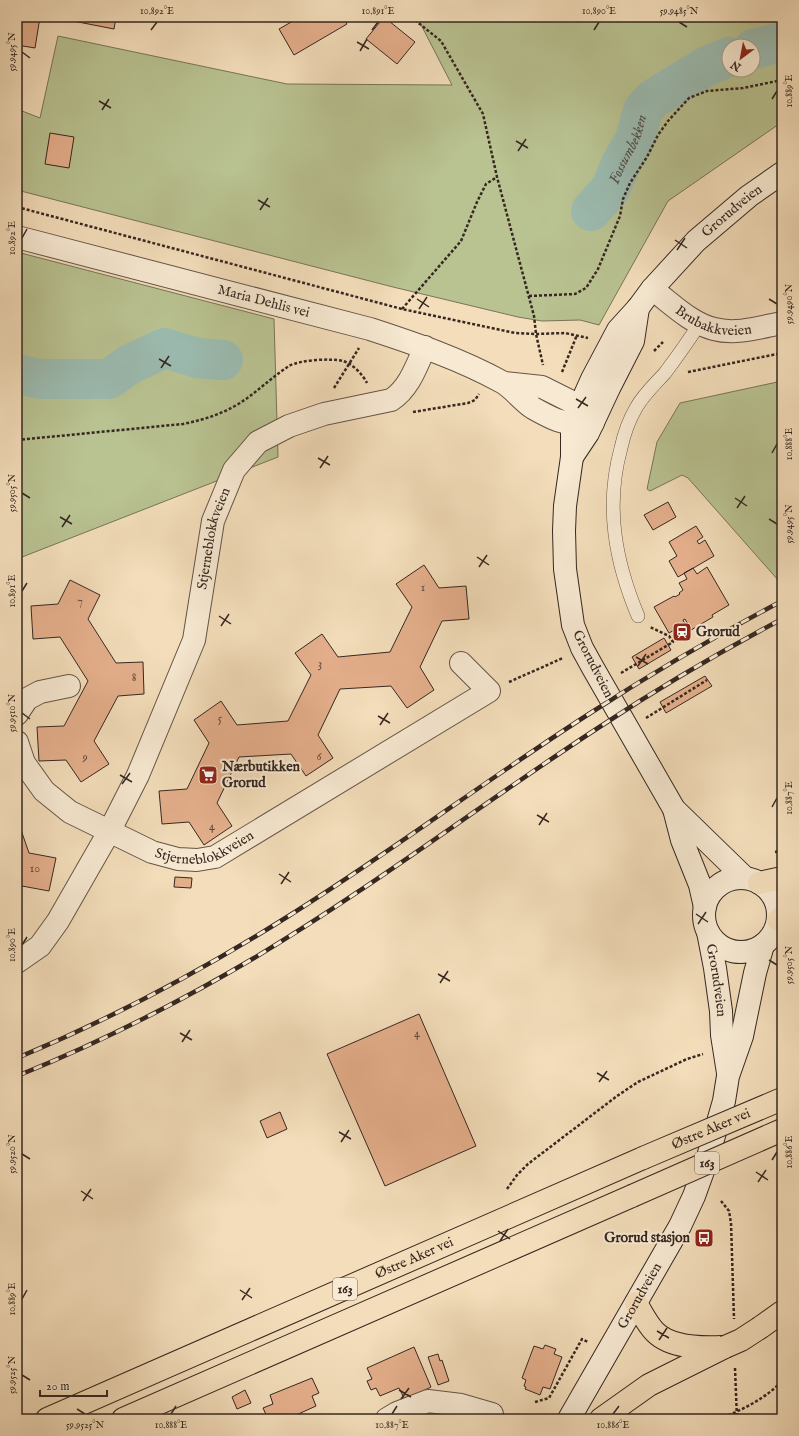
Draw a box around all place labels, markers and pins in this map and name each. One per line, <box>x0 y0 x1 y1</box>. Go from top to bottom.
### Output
station icon: Grorud <box>671 621 693 643</box>
place label: Grorud <box>696 623 740 641</box>
place label: Nærbutikken Grorud <box>221 758 301 792</box>
supermarket icon: Nærbutikken Grorud <box>197 764 219 786</box>
bus stop icon: Grorud stasjon <box>693 1227 715 1249</box>
place label: Grorud stasjon <box>604 1229 691 1247</box>

